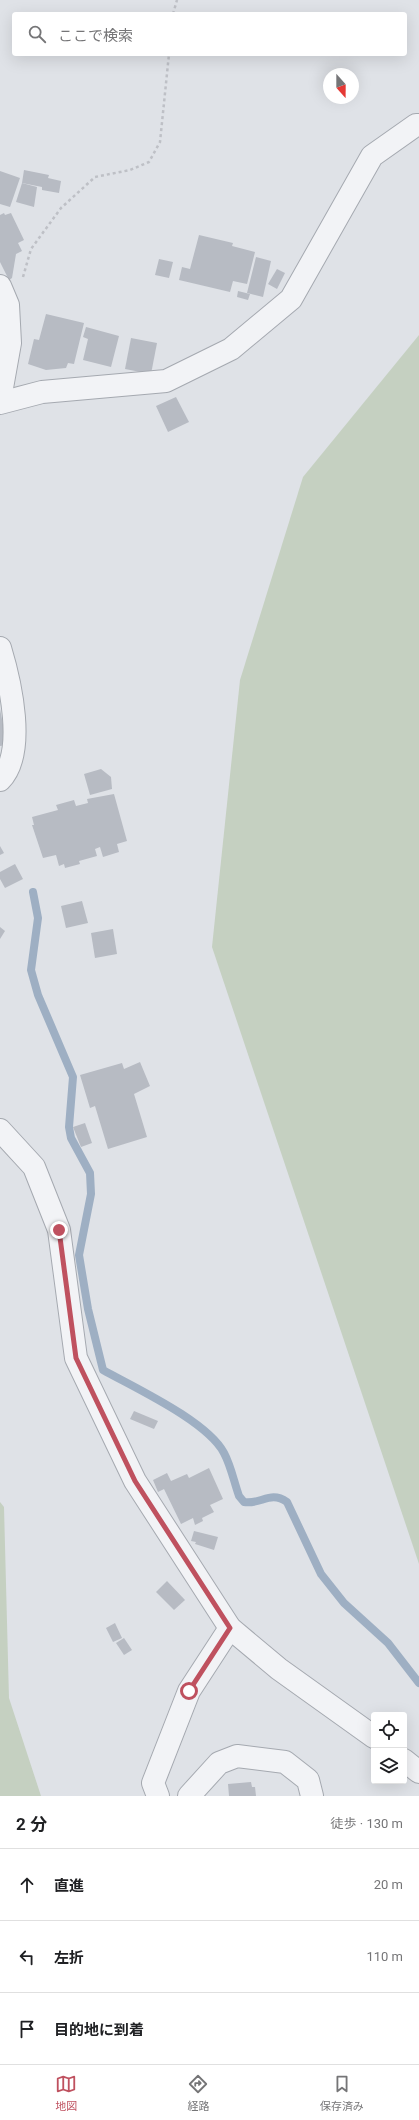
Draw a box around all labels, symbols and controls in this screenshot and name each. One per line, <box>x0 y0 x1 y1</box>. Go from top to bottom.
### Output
search box <box>12 12 407 56</box>
icon: search <box>26 23 48 45</box>
text: ここで検索 <box>58 27 133 45</box>
north arrow <box>323 68 359 104</box>
route end <box>50 1221 68 1239</box>
route start <box>180 1682 198 1700</box>
map controls <box>371 1712 407 1784</box>
button: locate <box>371 1712 407 1748</box>
button: layers <box>371 1748 407 1784</box>
text: 2 分 <box>16 1814 47 1834</box>
text: 徒歩 · 130 m <box>331 1816 403 1831</box>
icon: ahead <box>16 1874 38 1896</box>
text: 直進 <box>54 1877 84 1895</box>
text: 20 m <box>374 1877 403 1892</box>
icon: left <box>16 1946 38 1968</box>
text: 左折 <box>54 1949 84 1967</box>
text: 110 m <box>366 1949 403 1964</box>
icon: arrive <box>16 2018 38 2040</box>
text: 目的地に到着 <box>54 2021 144 2039</box>
tab: 地図 <box>55 2073 77 2113</box>
tab: 経路 <box>187 2073 209 2113</box>
tab: 保存済み <box>320 2073 364 2113</box>

